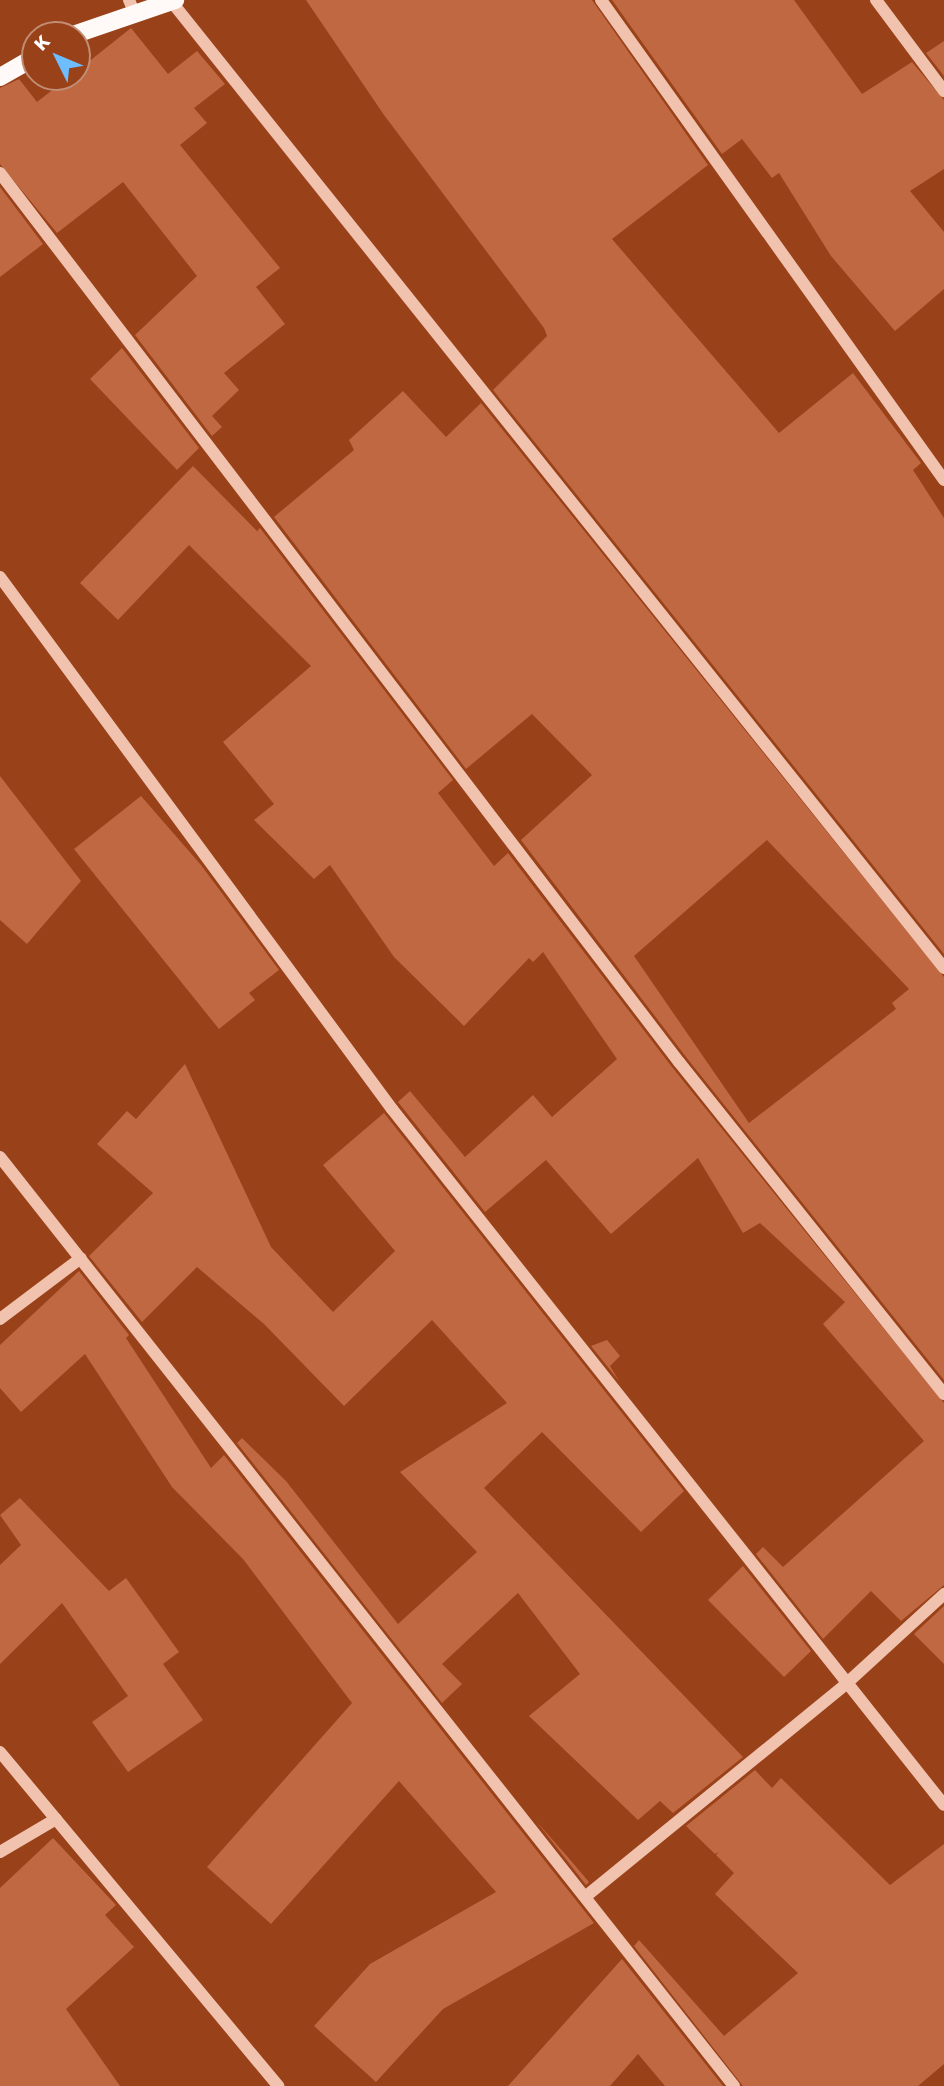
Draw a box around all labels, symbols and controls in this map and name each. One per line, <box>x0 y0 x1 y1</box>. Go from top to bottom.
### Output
north arrow <box>21 21 91 91</box>
text: K <box>29 30 55 55</box>

